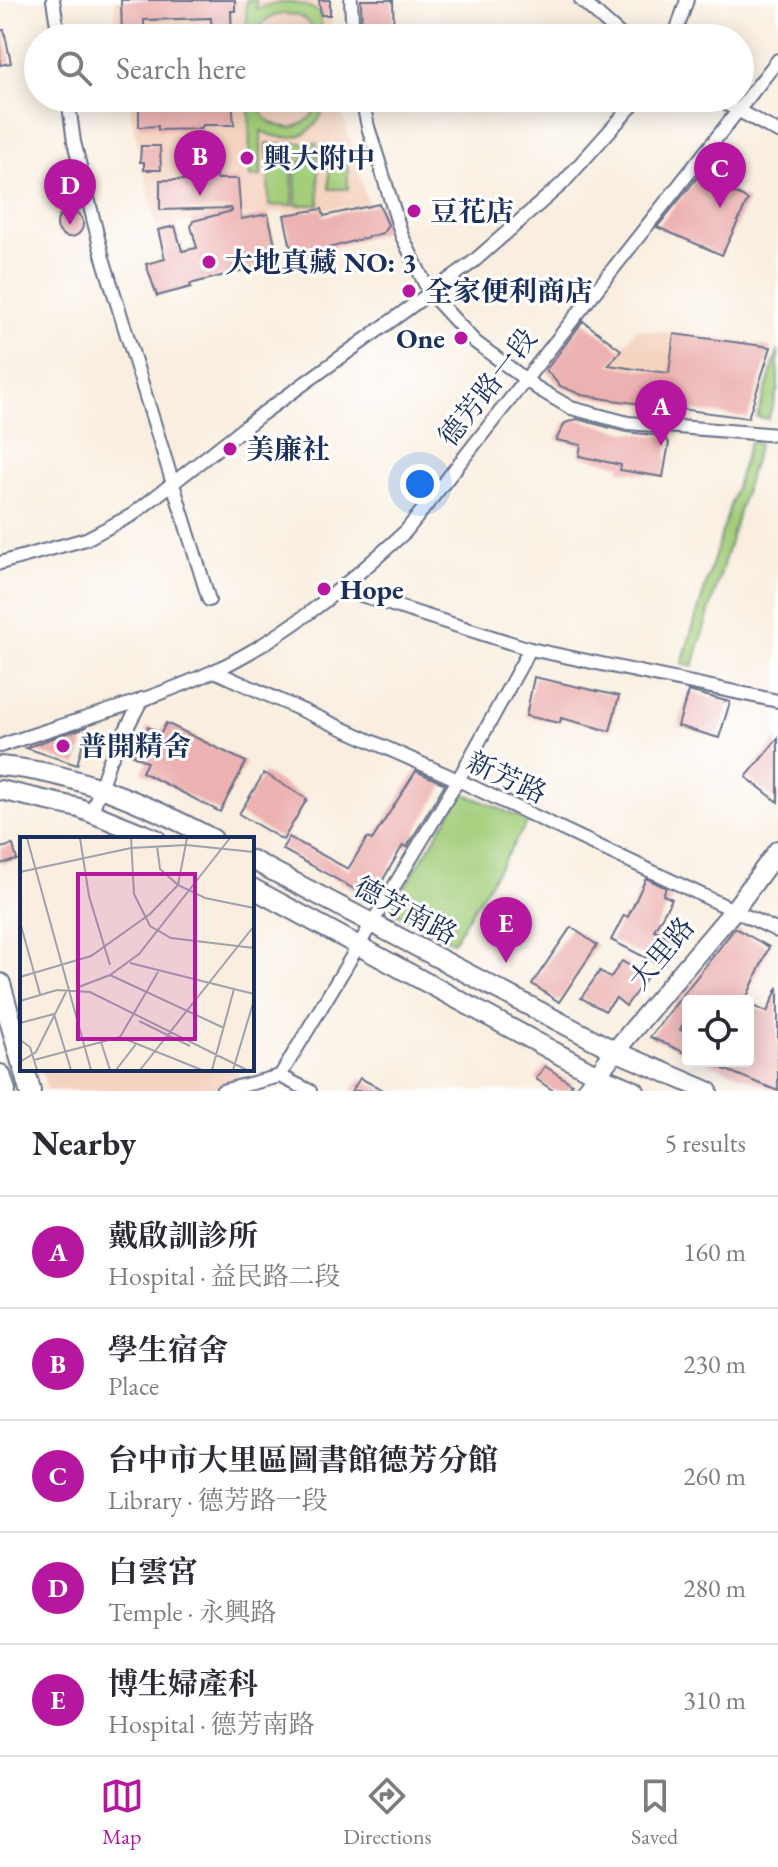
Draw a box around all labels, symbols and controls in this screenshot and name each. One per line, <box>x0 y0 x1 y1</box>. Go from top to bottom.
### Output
search box <box>24 24 754 112</box>
icon: search <box>52 46 96 90</box>
text: Search here <box>116 49 246 88</box>
pin: B <box>174 130 226 196</box>
place label: 興大附中 <box>263 140 375 176</box>
pin: C <box>694 142 746 208</box>
marker: 興大附中 <box>238 149 256 167</box>
pin: D <box>44 159 96 225</box>
place label: 豆花店 <box>430 193 514 229</box>
marker: 豆花店 <box>405 202 423 220</box>
place label: 大地真藏 NO: 3 <box>225 244 417 280</box>
marker: 大地真藏 NO: 3 <box>200 253 218 271</box>
place label: 全家便利商店 <box>425 273 593 309</box>
marker: 全家便利商店 <box>400 282 418 300</box>
place label: One <box>396 320 445 356</box>
street label: 德芳路一段 <box>430 321 544 453</box>
marker: One <box>452 329 470 347</box>
pin: A <box>635 380 687 446</box>
place label: 美廉社 <box>246 431 330 467</box>
marker: 美廉社 <box>221 440 239 458</box>
your location <box>400 464 440 504</box>
place label: Hope <box>340 571 404 607</box>
marker: Hope <box>315 580 333 598</box>
place label: 普開精舍 <box>79 728 191 764</box>
marker: 普開精舍 <box>54 737 72 755</box>
street label: 新芳路 <box>461 743 553 811</box>
inset map <box>20 837 254 1071</box>
street label: 德芳南路 <box>348 868 464 952</box>
pin: E <box>480 897 532 963</box>
street label: 大里路 <box>620 909 702 997</box>
map controls <box>682 995 754 1067</box>
button: locate <box>682 995 754 1067</box>
text: Nearby <box>32 1121 136 1165</box>
text: 5 results <box>665 1126 746 1160</box>
text: 戴啟訓診所 <box>108 1216 258 1255</box>
text: A <box>49 1235 67 1269</box>
text: 160 m <box>683 1235 746 1269</box>
text: Hospital · 益民路二段 <box>108 1259 341 1293</box>
text: 學生宿舍 <box>108 1330 228 1369</box>
text: B <box>50 1347 66 1381</box>
text: 230 m <box>683 1347 746 1381</box>
text: Place <box>108 1369 159 1403</box>
text: 台中市大里區圖書館德芳分館 <box>108 1440 498 1479</box>
text: C <box>49 1459 67 1493</box>
text: 260 m <box>683 1459 746 1493</box>
text: Library · 德芳路一段 <box>108 1483 328 1517</box>
text: 白雲宮 <box>108 1552 198 1591</box>
text: D <box>48 1571 68 1605</box>
text: 280 m <box>683 1571 746 1605</box>
text: Temple · 永興路 <box>108 1595 276 1629</box>
text: 博生婦產科 <box>108 1664 258 1703</box>
text: E <box>51 1683 65 1717</box>
text: 310 m <box>683 1683 746 1717</box>
text: Hospital · 德芳南路 <box>108 1707 315 1741</box>
tab: Map <box>100 1774 144 1851</box>
tab: Directions <box>343 1774 432 1851</box>
tab: Saved <box>631 1774 678 1851</box>

